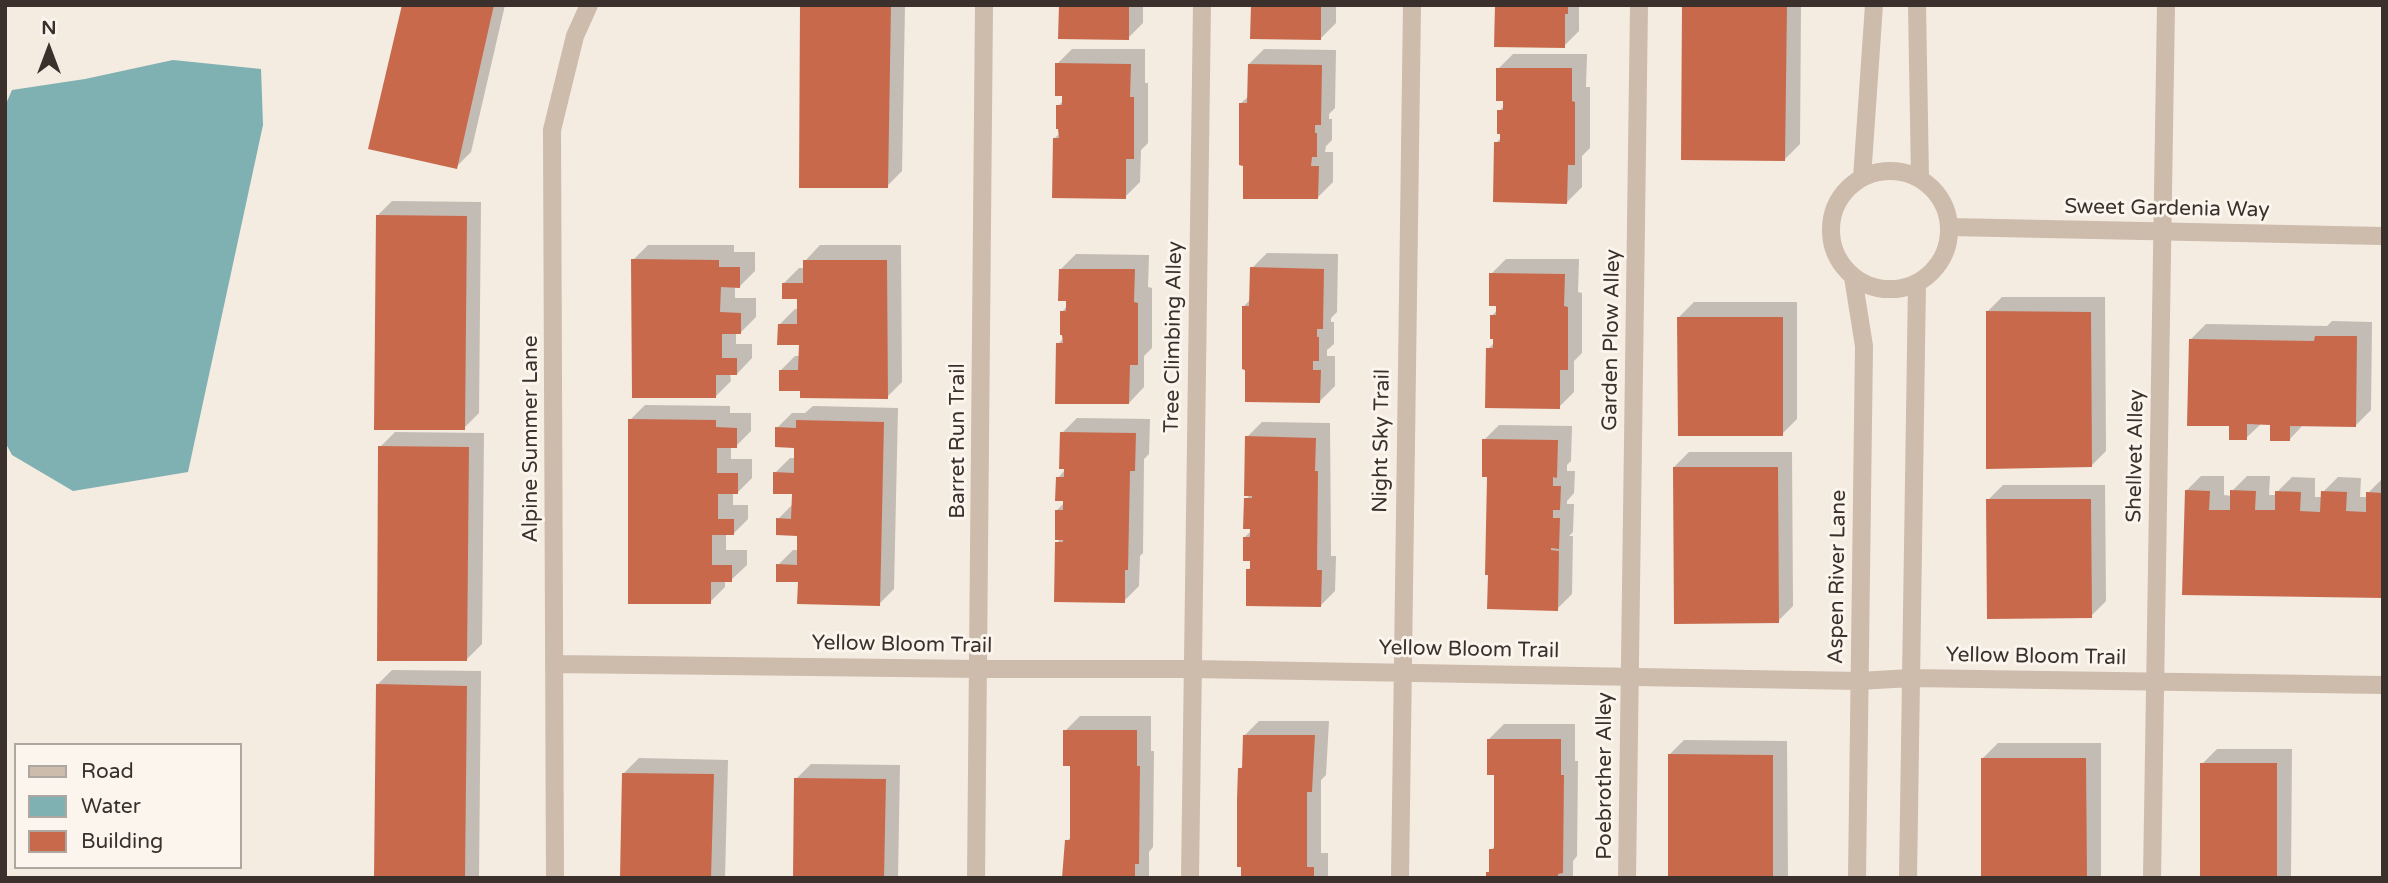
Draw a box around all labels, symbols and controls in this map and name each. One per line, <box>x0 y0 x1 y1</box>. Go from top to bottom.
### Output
north arrow <box>14 14 84 84</box>
text: N <box>41 17 57 39</box>
street label: Sweet Gardenia Way <box>2064 195 2270 223</box>
street label: Tree Climbing Alley <box>1160 241 1188 433</box>
street label: Garden Plow Alley <box>1598 249 1626 431</box>
street label: Alpine Summer Lane <box>518 335 544 543</box>
street label: Barret Run Trail <box>945 363 971 519</box>
street label: Night Sky Trail <box>1368 369 1396 513</box>
street label: Shellvet Alley <box>2122 389 2150 523</box>
street label: Aspen River Lane <box>1824 490 1852 664</box>
street label: Yellow Bloom Trail <box>811 631 993 659</box>
street label: Yellow Bloom Trail <box>1378 636 1560 664</box>
street label: Yellow Bloom Trail <box>1945 643 2127 671</box>
street label: Poebrother Alley <box>1592 692 1618 860</box>
legend <box>14 743 242 869</box>
text: Road <box>81 759 134 784</box>
text: Water <box>81 794 141 819</box>
text: Building <box>81 829 163 854</box>

